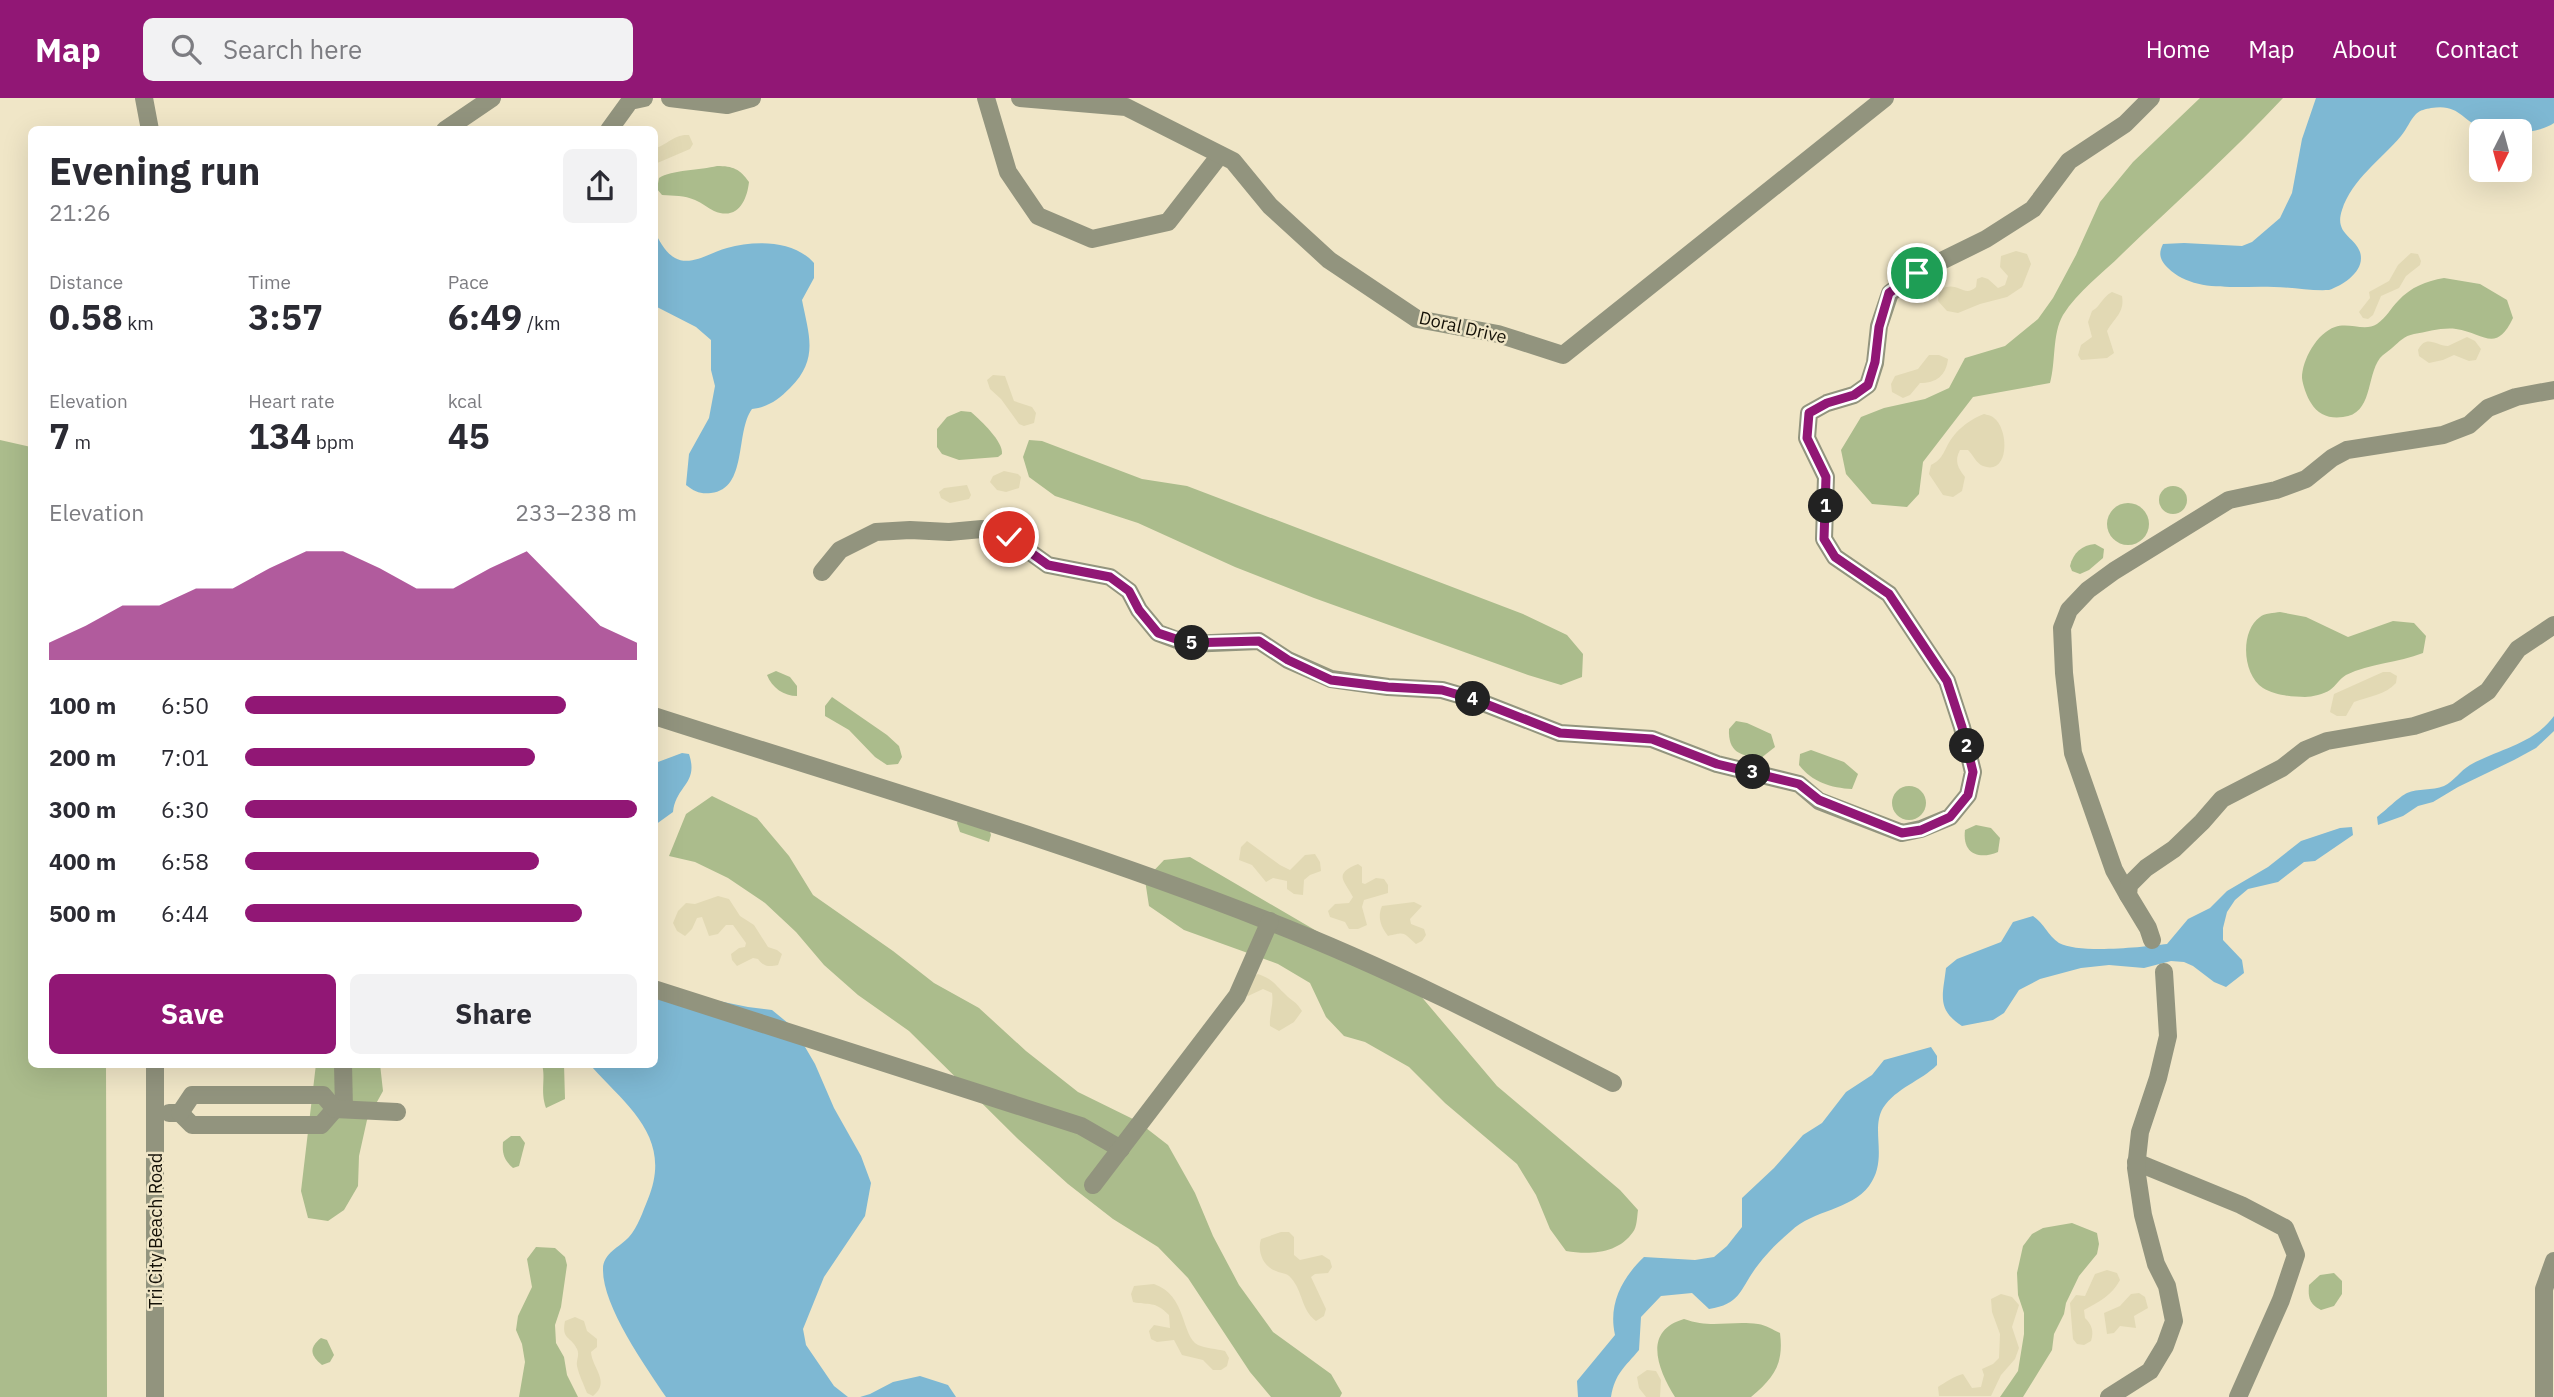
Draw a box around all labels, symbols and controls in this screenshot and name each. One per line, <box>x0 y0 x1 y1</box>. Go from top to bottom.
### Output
search box <box>143 18 633 81</box>
text: Map <box>35 28 101 71</box>
icon: search <box>167 30 205 68</box>
text: Search here <box>223 32 362 66</box>
text: Home <box>2146 33 2210 65</box>
text: Map <box>2248 33 2294 65</box>
text: About <box>2332 33 2397 65</box>
text: Contact <box>2435 33 2519 65</box>
north arrow <box>2469 119 2532 182</box>
map controls <box>2469 119 2532 182</box>
text: Evening run <box>49 146 260 195</box>
button: share <box>563 149 637 223</box>
text: 21:26 <box>49 197 111 227</box>
pin <box>1887 243 1947 303</box>
icon: arrive <box>1898 254 1936 292</box>
text: Distance <box>49 270 123 294</box>
text: Time <box>248 270 291 294</box>
text: Pace <box>448 270 489 294</box>
text: 0.58 <box>49 294 123 340</box>
text: 3:57 <box>248 294 323 340</box>
text: 6:49 <box>448 294 522 340</box>
street label: Doral Drive <box>1417 306 1509 348</box>
text: km <box>123 311 154 335</box>
text: /km <box>522 311 561 335</box>
text: Elevation <box>49 389 128 413</box>
text: Heart rate <box>248 389 335 413</box>
text: kcal <box>448 389 482 413</box>
text: 7 <box>49 413 70 459</box>
text: 134 <box>248 413 311 459</box>
text: 45 <box>448 413 490 459</box>
text: m <box>70 430 91 454</box>
text: bpm <box>311 430 354 454</box>
pin: 1 <box>1808 488 1843 524</box>
text: 1 <box>1820 493 1831 517</box>
text: Elevation <box>49 497 144 527</box>
text: 233–238 m <box>515 497 637 527</box>
pin <box>979 507 1039 567</box>
icon: check <box>990 518 1028 556</box>
pin: 5 <box>1174 626 1210 660</box>
text: 5 <box>1186 630 1197 654</box>
pin: 4 <box>1456 682 1490 716</box>
text: 4 <box>1467 686 1478 710</box>
text: 100 m <box>49 690 116 720</box>
text: 6:50 <box>161 690 209 720</box>
pin: 2 <box>1950 728 1984 764</box>
text: 2 <box>1961 733 1972 757</box>
text: 200 m <box>49 742 116 772</box>
text: 7:01 <box>161 742 209 772</box>
pin: 3 <box>1736 754 1770 790</box>
text: 3 <box>1747 759 1758 783</box>
text: 300 m <box>49 794 116 824</box>
text: 6:30 <box>161 794 209 824</box>
text: 400 m <box>49 846 116 876</box>
text: 6:58 <box>161 846 209 876</box>
text: 500 m <box>49 898 116 928</box>
text: 6:44 <box>161 898 209 928</box>
button: Save <box>49 974 336 1054</box>
button: Share <box>350 974 637 1054</box>
street label: Tri City Beach Road <box>144 1153 167 1309</box>

